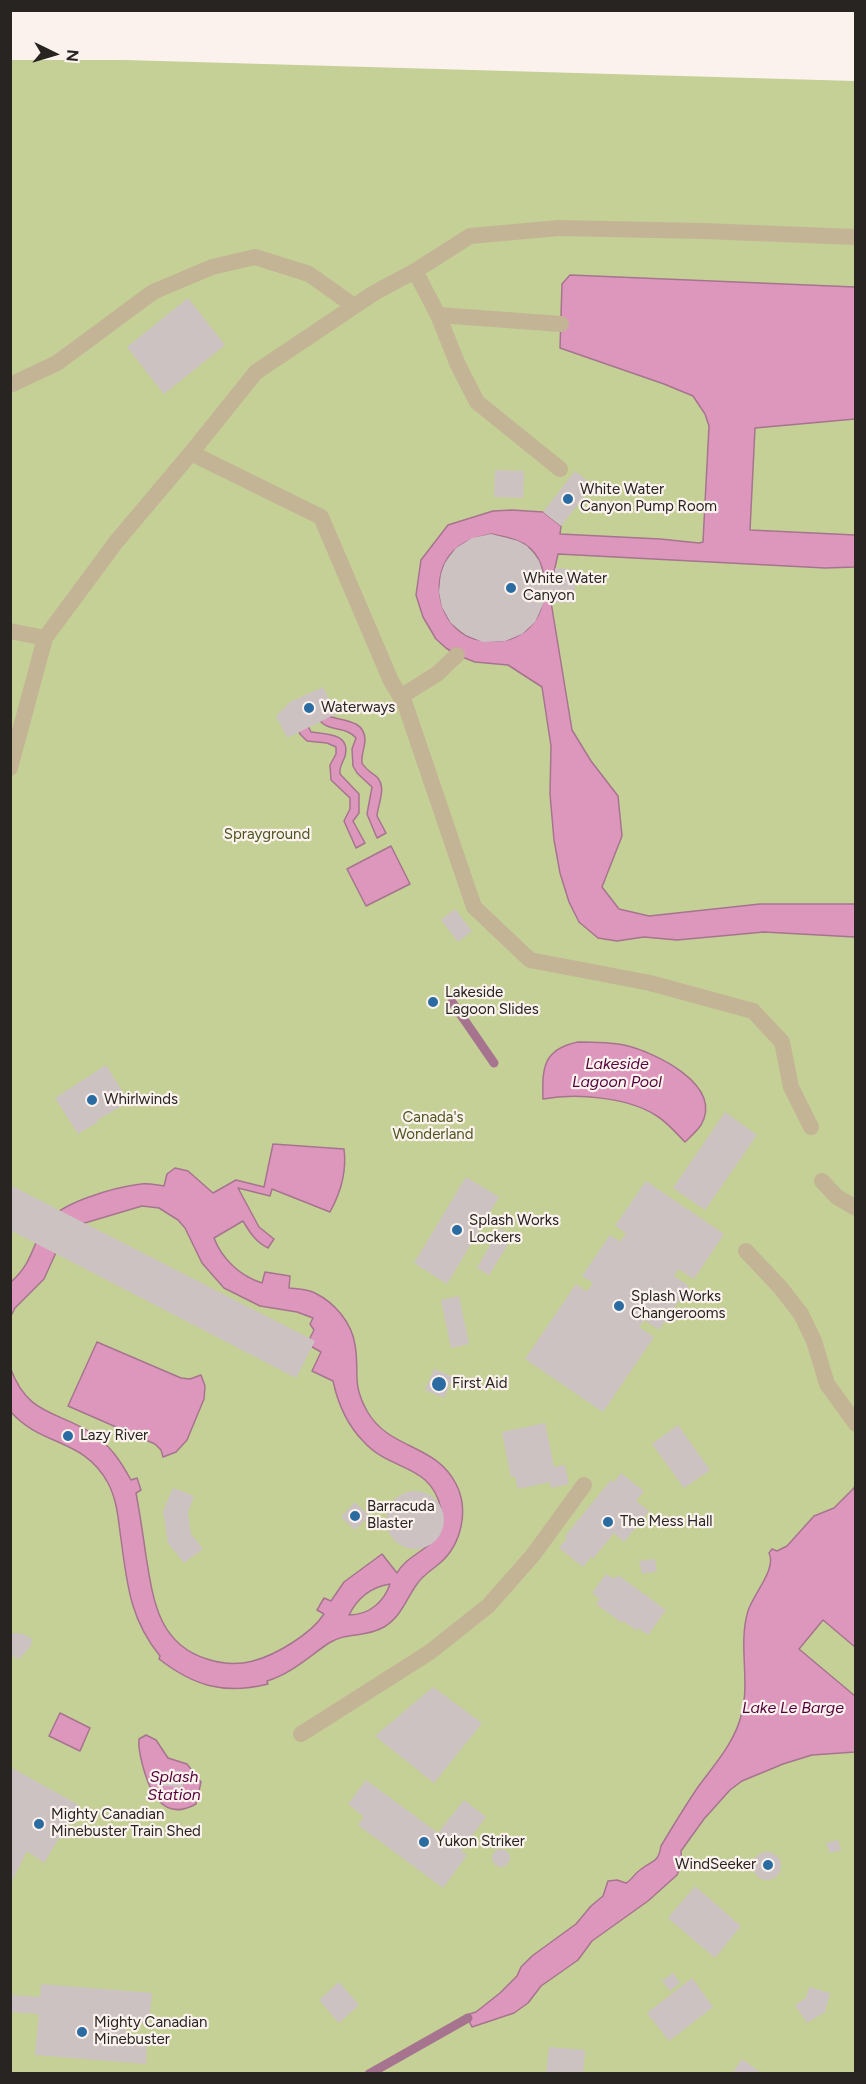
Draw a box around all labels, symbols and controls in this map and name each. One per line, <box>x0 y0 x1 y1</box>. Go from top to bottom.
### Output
north arrow <box>24 24 84 84</box>
text: N <box>62 49 82 63</box>
place label: White Water Canyon Pump Room <box>580 481 717 516</box>
marker: White Water Canyon Pump Room <box>561 492 575 506</box>
place label: White Water Canyon <box>523 570 607 605</box>
marker: White Water Canyon <box>504 581 518 595</box>
place label: Waterways <box>321 699 395 717</box>
marker: Waterways <box>302 701 316 715</box>
park label: Sprayground <box>224 826 310 844</box>
place label: Lakeside Lagoon Slides <box>445 984 539 1019</box>
marker: Lakeside Lagoon Slides <box>426 995 440 1009</box>
water label: Lakeside Lagoon Pool <box>572 1054 662 1092</box>
place label: Whirlwinds <box>104 1091 178 1109</box>
marker: Whirlwinds <box>85 1093 99 1107</box>
park label: Canada's Wonderland <box>392 1109 474 1144</box>
place label: Splash Works Lockers <box>469 1212 559 1247</box>
marker: Splash Works Lockers <box>450 1223 464 1237</box>
place label: Splash Works Changerooms <box>631 1288 725 1323</box>
marker: Splash Works Changerooms <box>612 1299 626 1313</box>
marker: First Aid <box>430 1375 448 1393</box>
place label: First Aid <box>452 1375 507 1393</box>
place label: Lazy River <box>80 1427 148 1445</box>
marker: Lazy River <box>61 1429 75 1443</box>
place label: Barracuda Blaster <box>367 1498 435 1533</box>
marker: Barracuda Blaster <box>348 1509 362 1523</box>
place label: The Mess Hall <box>620 1513 713 1531</box>
marker: The Mess Hall <box>601 1515 615 1529</box>
water label: Lake Le Barge <box>742 1698 844 1718</box>
water label: Splash Station <box>147 1767 201 1805</box>
place label: Mighty Canadian Minebuster Train Shed <box>51 1806 201 1841</box>
marker: Mighty Canadian Minebuster Train Shed <box>32 1817 46 1831</box>
place label: Yukon Striker <box>436 1833 525 1851</box>
marker: Yukon Striker <box>417 1835 431 1849</box>
place label: WindSeeker <box>675 1856 756 1874</box>
marker: WindSeeker <box>761 1858 775 1872</box>
place label: Mighty Canadian Minebuster <box>94 2014 207 2049</box>
marker: Mighty Canadian Minebuster <box>75 2025 89 2039</box>

